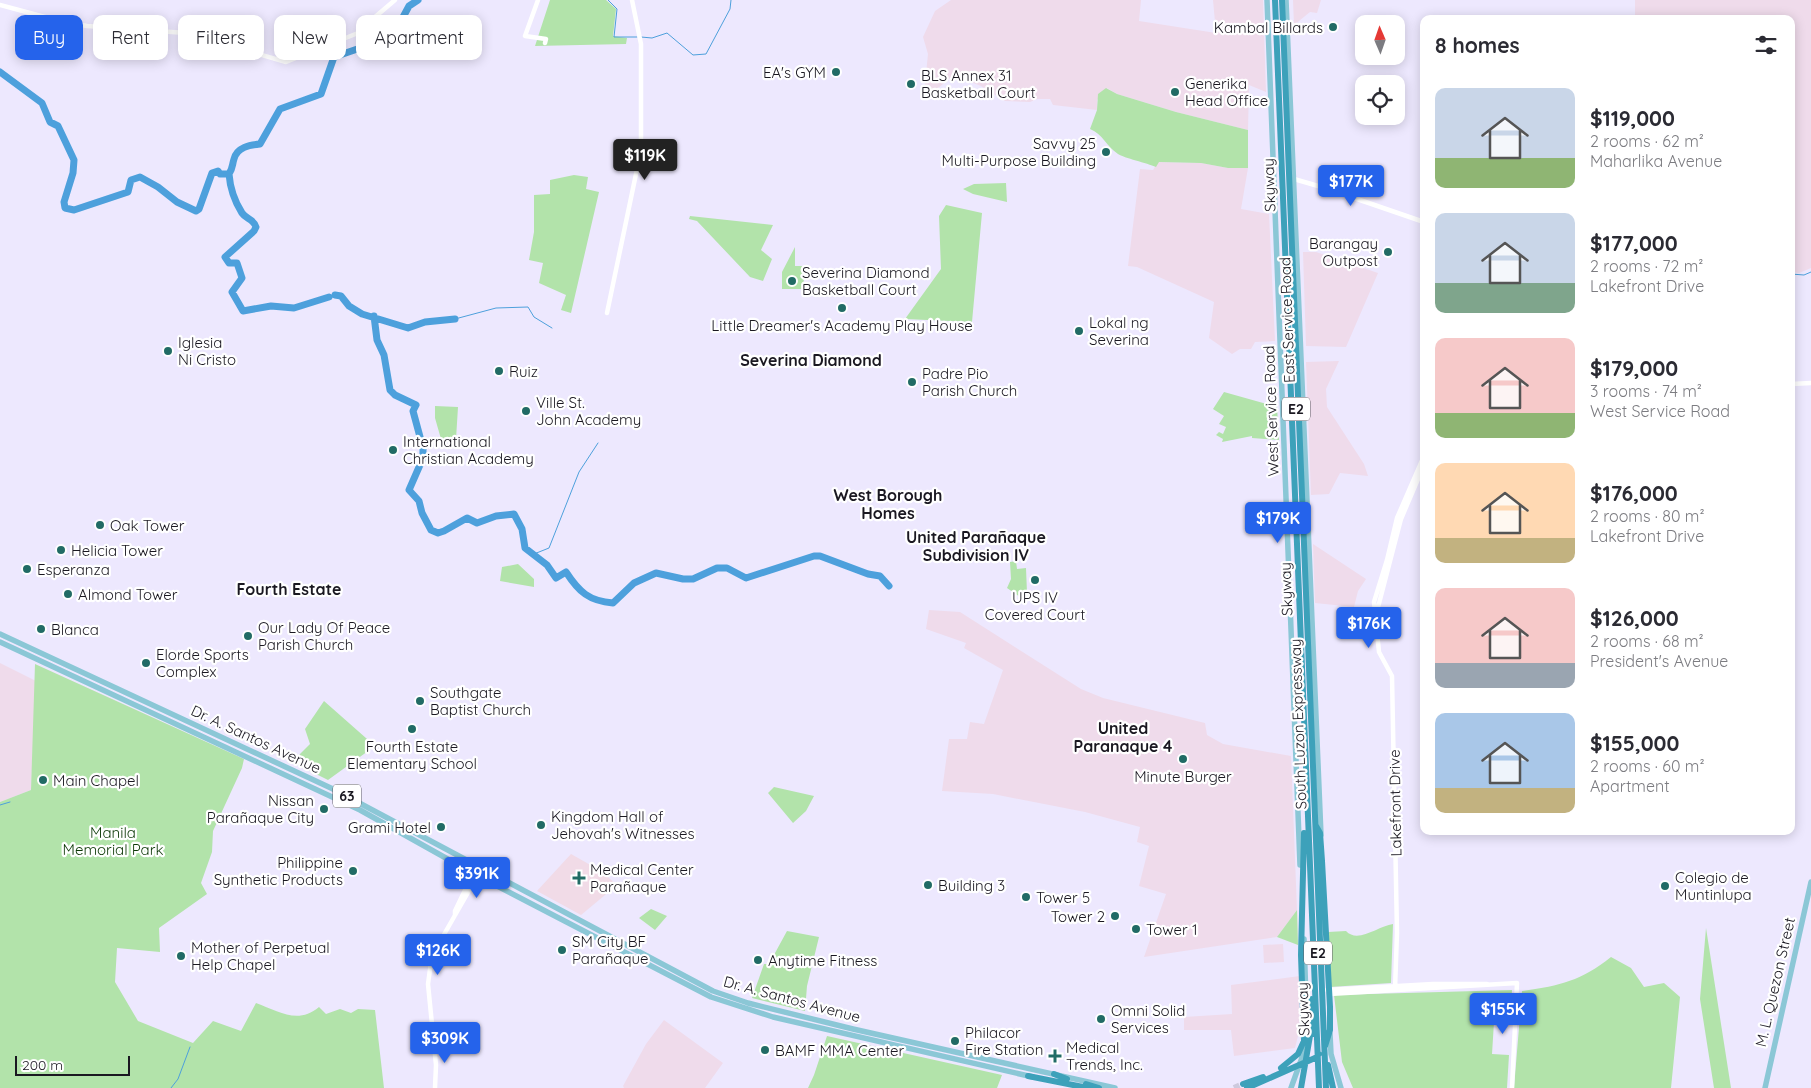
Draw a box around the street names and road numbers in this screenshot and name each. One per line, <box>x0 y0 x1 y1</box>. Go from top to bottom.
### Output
street label: Skyway <box>1259 158 1279 212</box>
street label: East Service Road <box>1275 257 1299 383</box>
street label: West Service Road <box>1259 345 1283 477</box>
road number: E2 <box>1282 398 1310 420</box>
street label: Skyway <box>1276 562 1296 616</box>
street label: South Luzon Expressway <box>1286 638 1310 810</box>
street label: Dr. A. Santos Avenue <box>188 701 324 777</box>
street label: Lakefront Drive <box>1385 749 1405 857</box>
road number: 63 <box>333 784 361 808</box>
street label: M. L. Quezon Street <box>1751 915 1799 1049</box>
road number: E2 <box>1304 941 1332 964</box>
street label: Dr. A. Santos Avenue <box>721 972 863 1026</box>
street label: Skyway <box>1293 982 1313 1036</box>

